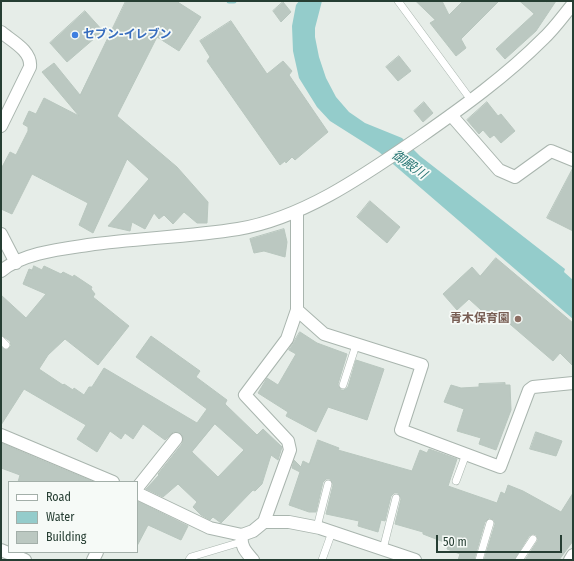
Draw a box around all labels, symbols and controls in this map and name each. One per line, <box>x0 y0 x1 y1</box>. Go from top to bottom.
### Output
place label: セブン-イレブン <box>83 28 171 42</box>
marker: セブン-イレブン <box>70 30 80 40</box>
water label: 御殿川 <box>389 147 429 183</box>
place label: 青木保育園 <box>450 312 510 326</box>
marker: 青木保育園 <box>513 314 523 324</box>
legend <box>8 481 138 553</box>
text: Road <box>46 490 71 504</box>
text: Water <box>46 510 74 524</box>
scale bar <box>438 527 564 553</box>
text: Building <box>46 530 86 544</box>
text: 50 m <box>443 535 467 549</box>

